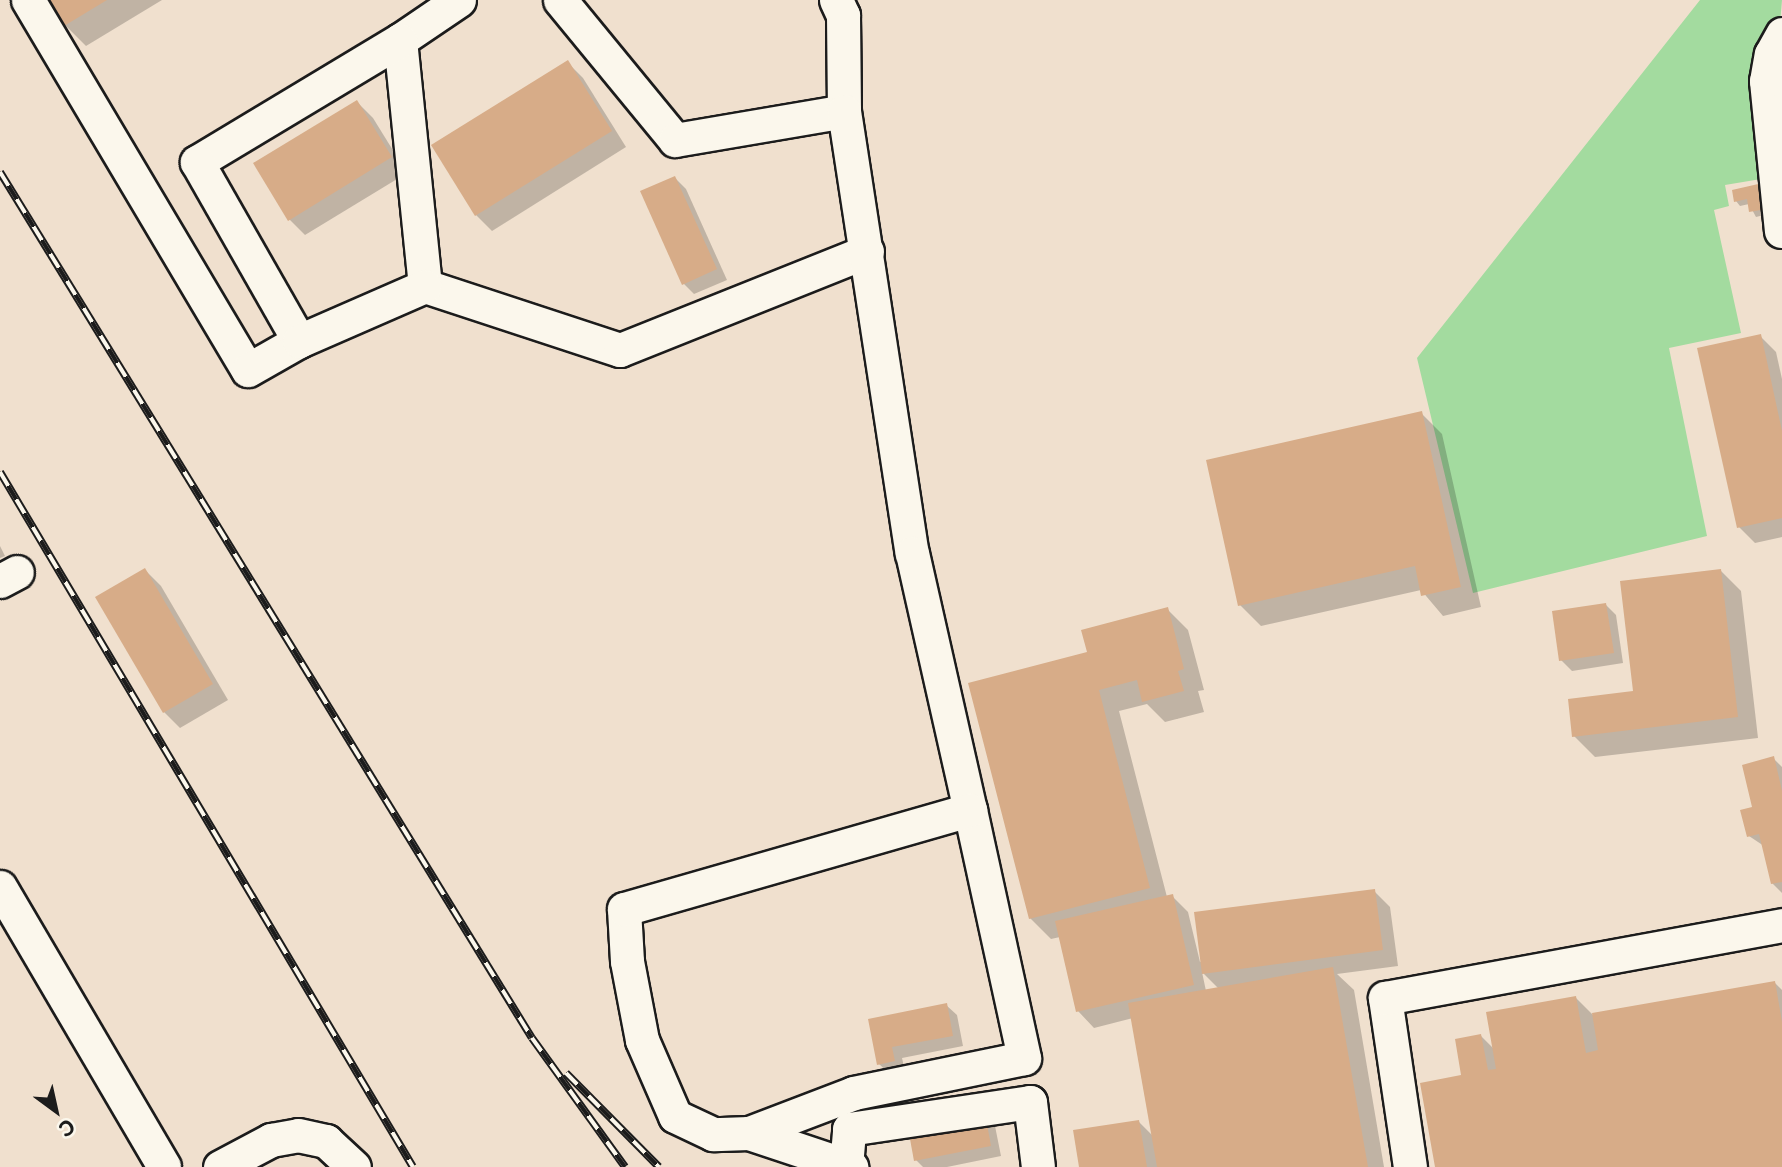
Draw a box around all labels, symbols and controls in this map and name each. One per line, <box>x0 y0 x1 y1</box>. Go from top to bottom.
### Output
north arrow <box>21 1076 91 1146</box>
text: С <box>54 1113 81 1144</box>

